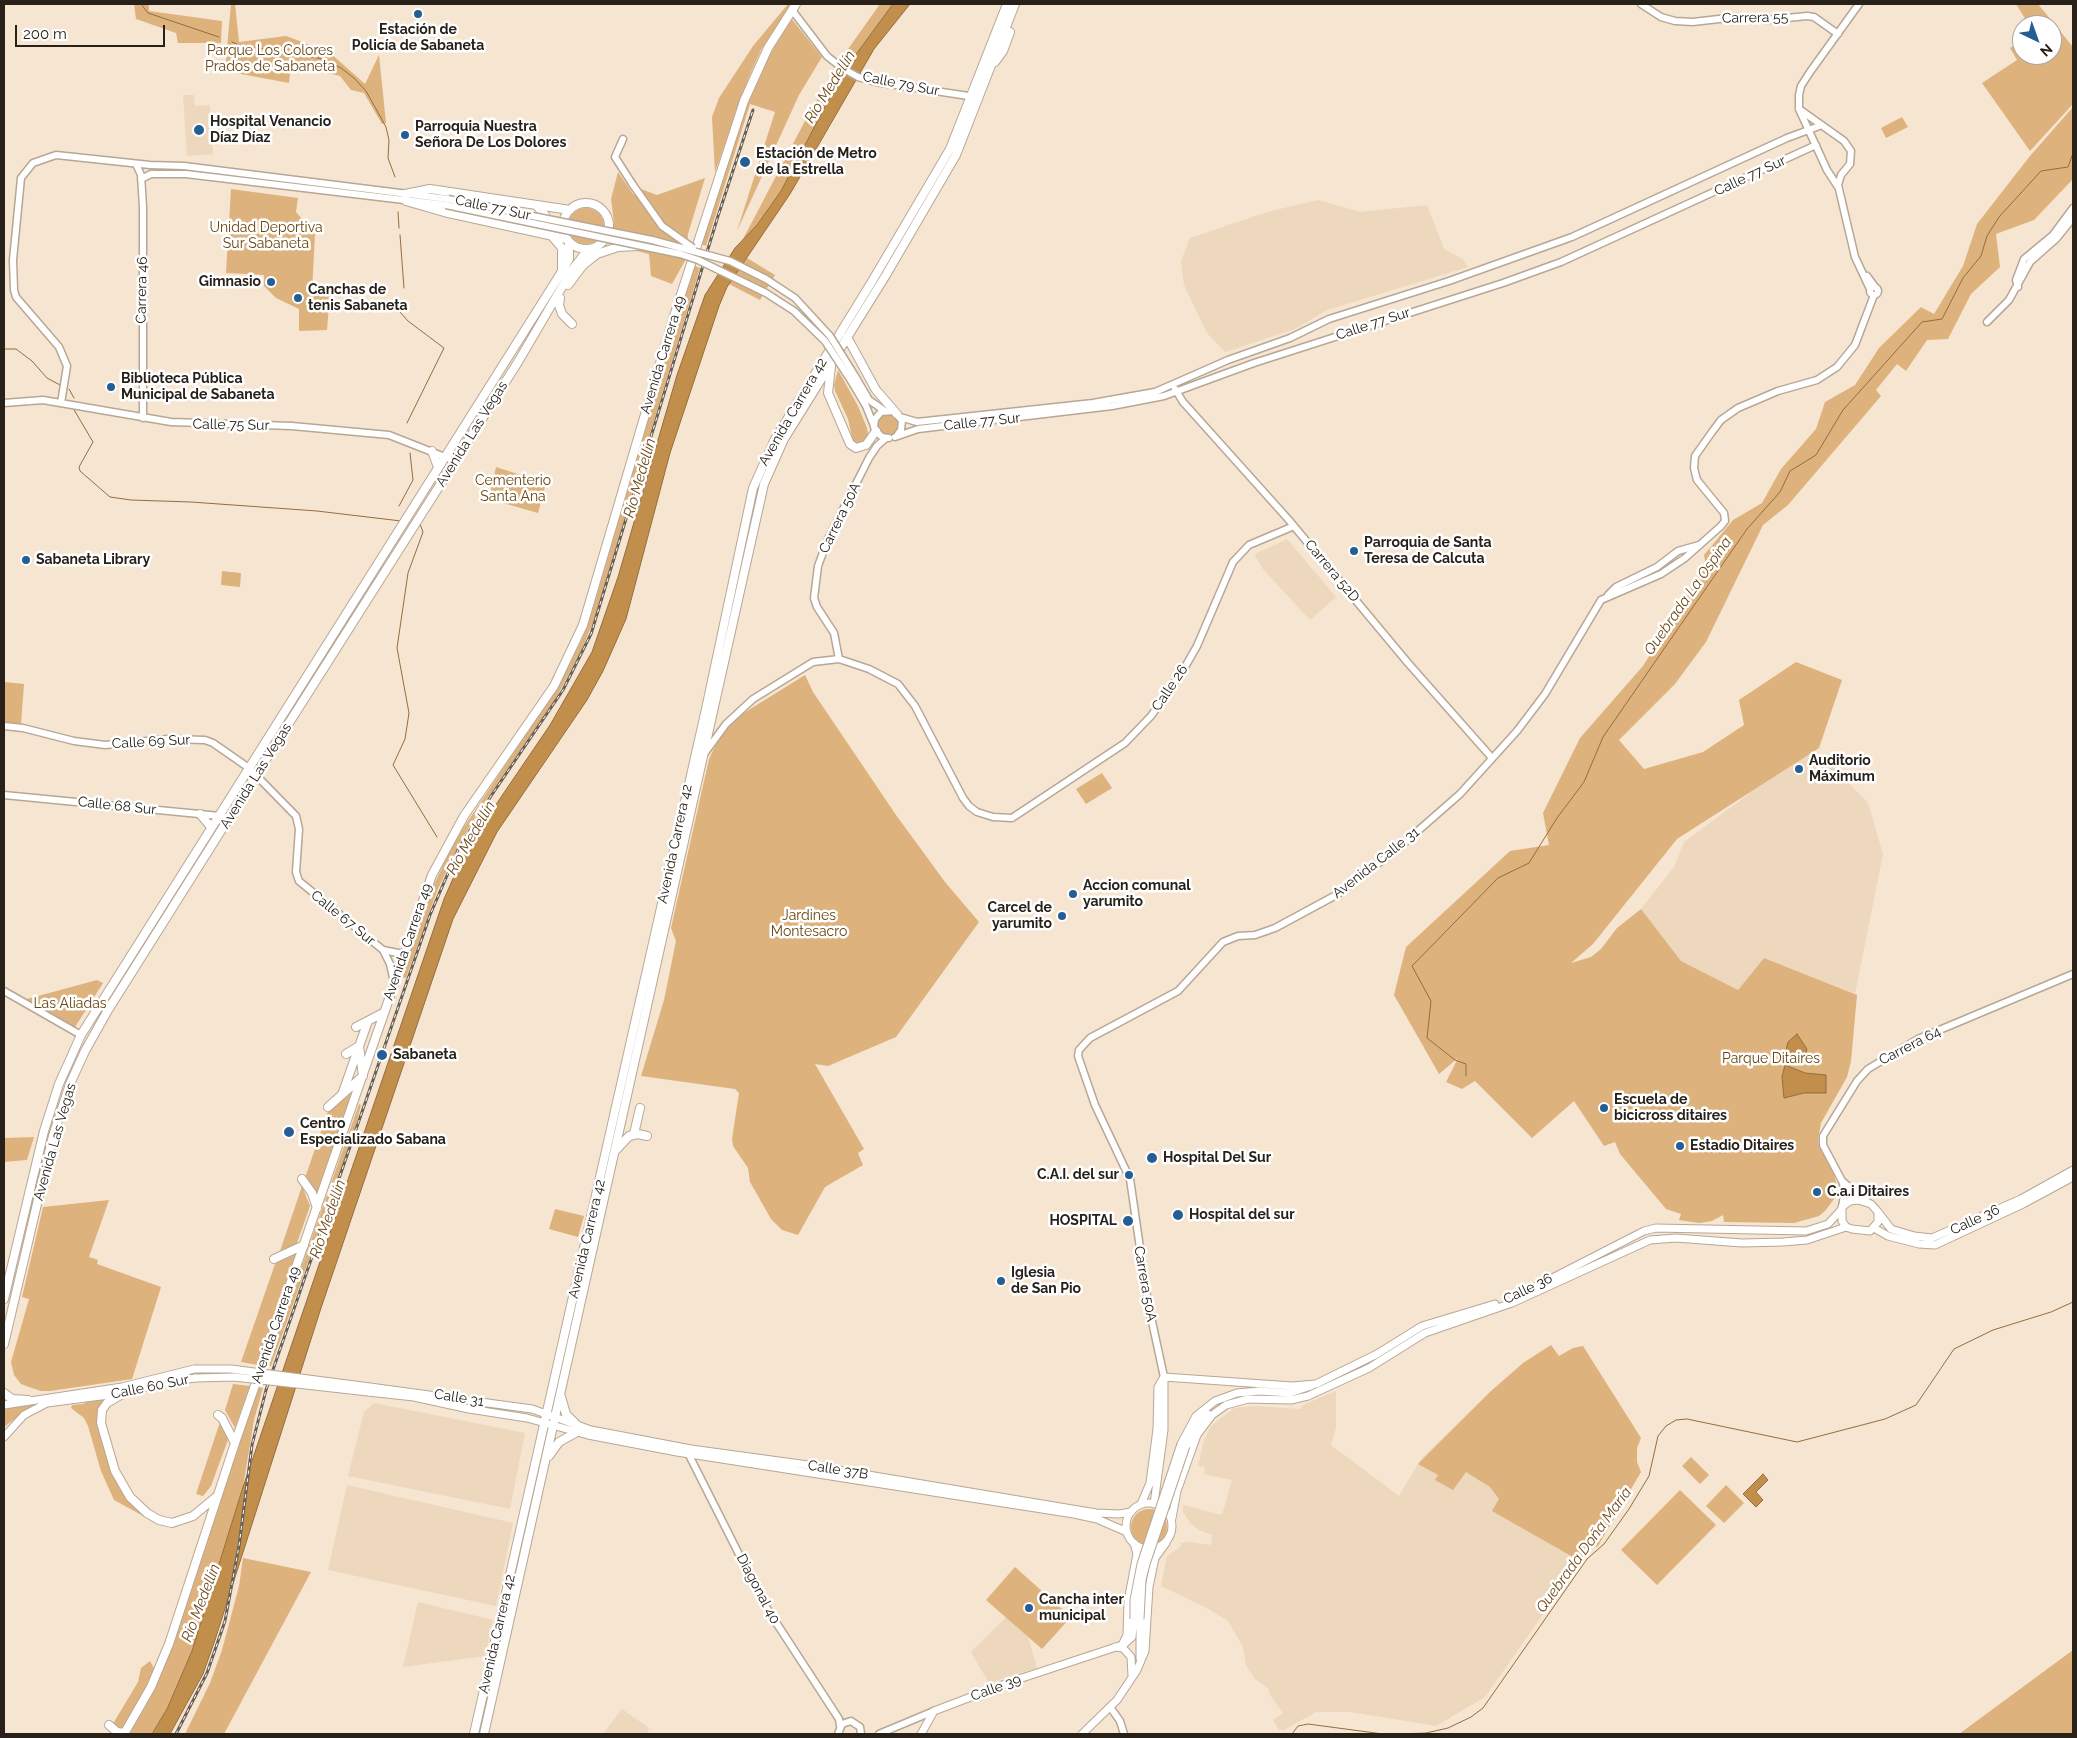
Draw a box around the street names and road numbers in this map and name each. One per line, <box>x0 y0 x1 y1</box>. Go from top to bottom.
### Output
street label: Carrera 55 <box>1722 9 1788 27</box>
street label: Calle 79 Sur <box>861 68 941 100</box>
street label: Calle 77 Sur <box>1712 152 1788 200</box>
street label: Calle 77 Sur <box>454 192 532 224</box>
street label: Carrera 46 <box>133 256 151 324</box>
street label: Avenida Carrera 49 <box>637 294 689 416</box>
street label: Calle 77 Sur <box>1334 304 1412 344</box>
street label: Avenida Carrera 42 <box>755 355 831 469</box>
street label: Avenida Las Vegas <box>433 378 511 490</box>
street label: Calle 77 Sur <box>943 410 1021 434</box>
street label: Calle 75 Sur <box>192 416 270 434</box>
street label: Carrera 50A <box>816 480 864 556</box>
street label: Carrera 52D <box>1301 536 1363 606</box>
street label: Calle 26 <box>1148 662 1192 714</box>
street label: Avenida Las Vegas <box>217 720 295 832</box>
street label: Calle 69 Sur <box>111 732 191 752</box>
street label: Avenida Carrera 42 <box>654 783 696 905</box>
street label: Calle 68 Sur <box>77 794 157 818</box>
street label: Avenida Calle 31 <box>1329 824 1423 902</box>
street label: Avenida Carrera 49 <box>380 881 436 1003</box>
street label: Calle 67 Sur <box>307 887 379 949</box>
street label: Carrera 64 <box>1876 1023 1944 1069</box>
street label: Avenida Las Vegas <box>30 1081 80 1203</box>
street label: Avenida Carrera 42 <box>565 1178 609 1300</box>
street label: Calle 36 <box>1948 1201 2002 1239</box>
street label: Carrera 50A <box>1130 1245 1160 1323</box>
street label: Avenida Carrera 49 <box>248 1264 304 1386</box>
street label: Calle 36 <box>1501 1270 1555 1308</box>
street label: Calle 60 Sur <box>110 1371 190 1403</box>
street label: Calle 31 <box>433 1386 485 1410</box>
street label: Calle 37B <box>807 1457 869 1483</box>
street label: Diagonal 40 <box>732 1551 784 1627</box>
street label: Avenida Carrera 42 <box>475 1573 519 1695</box>
street label: Calle 39 <box>969 1671 1023 1705</box>

